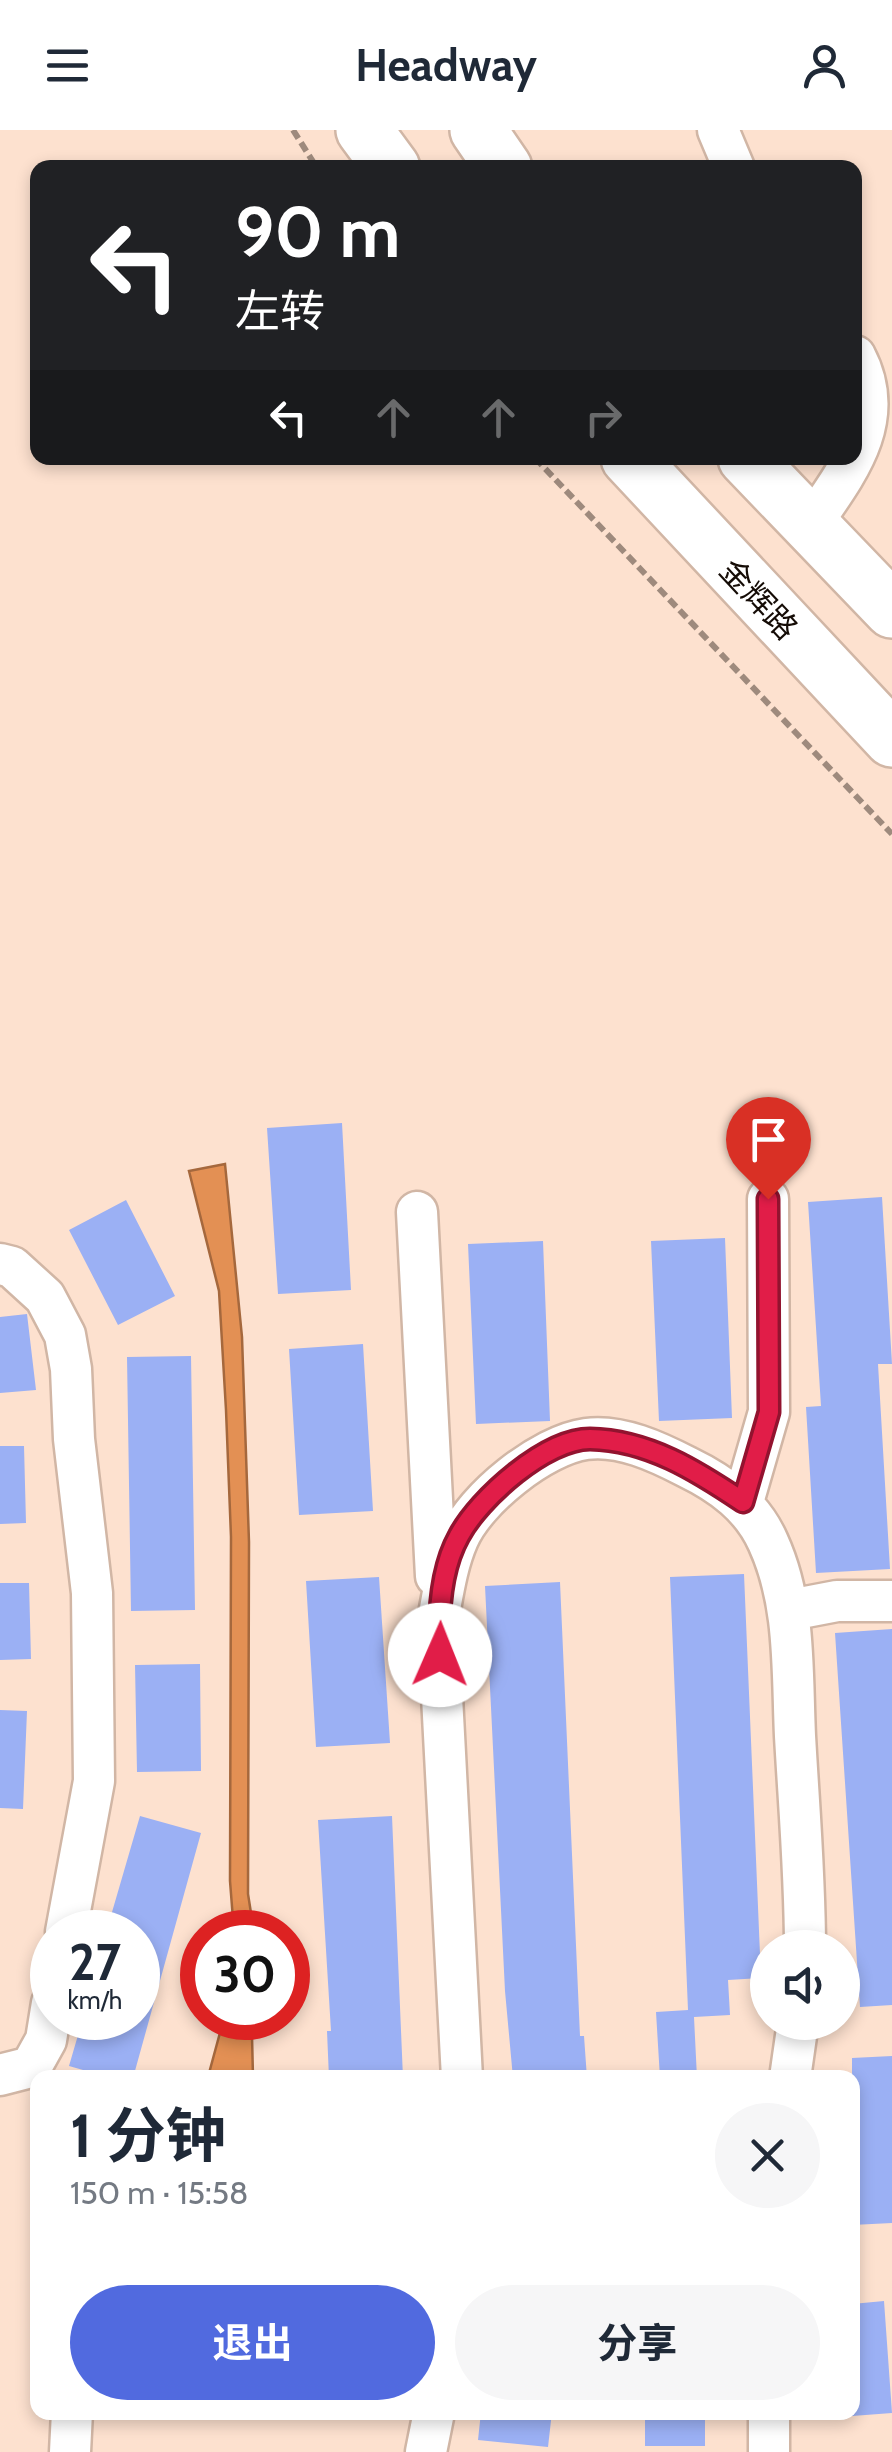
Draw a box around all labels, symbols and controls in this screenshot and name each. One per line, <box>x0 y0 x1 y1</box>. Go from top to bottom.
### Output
icon: menu <box>40 38 95 93</box>
text: Headway <box>355 38 537 92</box>
icon: person <box>797 38 852 93</box>
text: 90 m <box>235 189 400 275</box>
icon: left <box>70 200 200 330</box>
text: 左转 <box>235 284 325 338</box>
icon: left <box>261 390 316 445</box>
icon: ahead <box>366 390 421 445</box>
icon: ahead <box>471 390 526 445</box>
icon: right <box>576 390 631 445</box>
street label: 金辉路 <box>712 551 806 647</box>
pin <box>726 1097 811 1200</box>
icon: arrive <box>741 1112 796 1167</box>
position arrow <box>388 1603 492 1707</box>
speed limit sign: 30 <box>180 1910 310 2040</box>
map controls <box>750 1930 860 2040</box>
button: sound <box>750 1930 860 2040</box>
text: 27 <box>69 1932 121 1993</box>
text: km/h <box>68 1985 122 2015</box>
text: 1 分钟 <box>70 2099 226 2172</box>
button: close <box>715 2103 820 2208</box>
text: 150 m · 15:58 <box>70 2173 248 2212</box>
button: 退出 <box>70 2285 435 2400</box>
button: 分享 <box>455 2285 820 2400</box>

